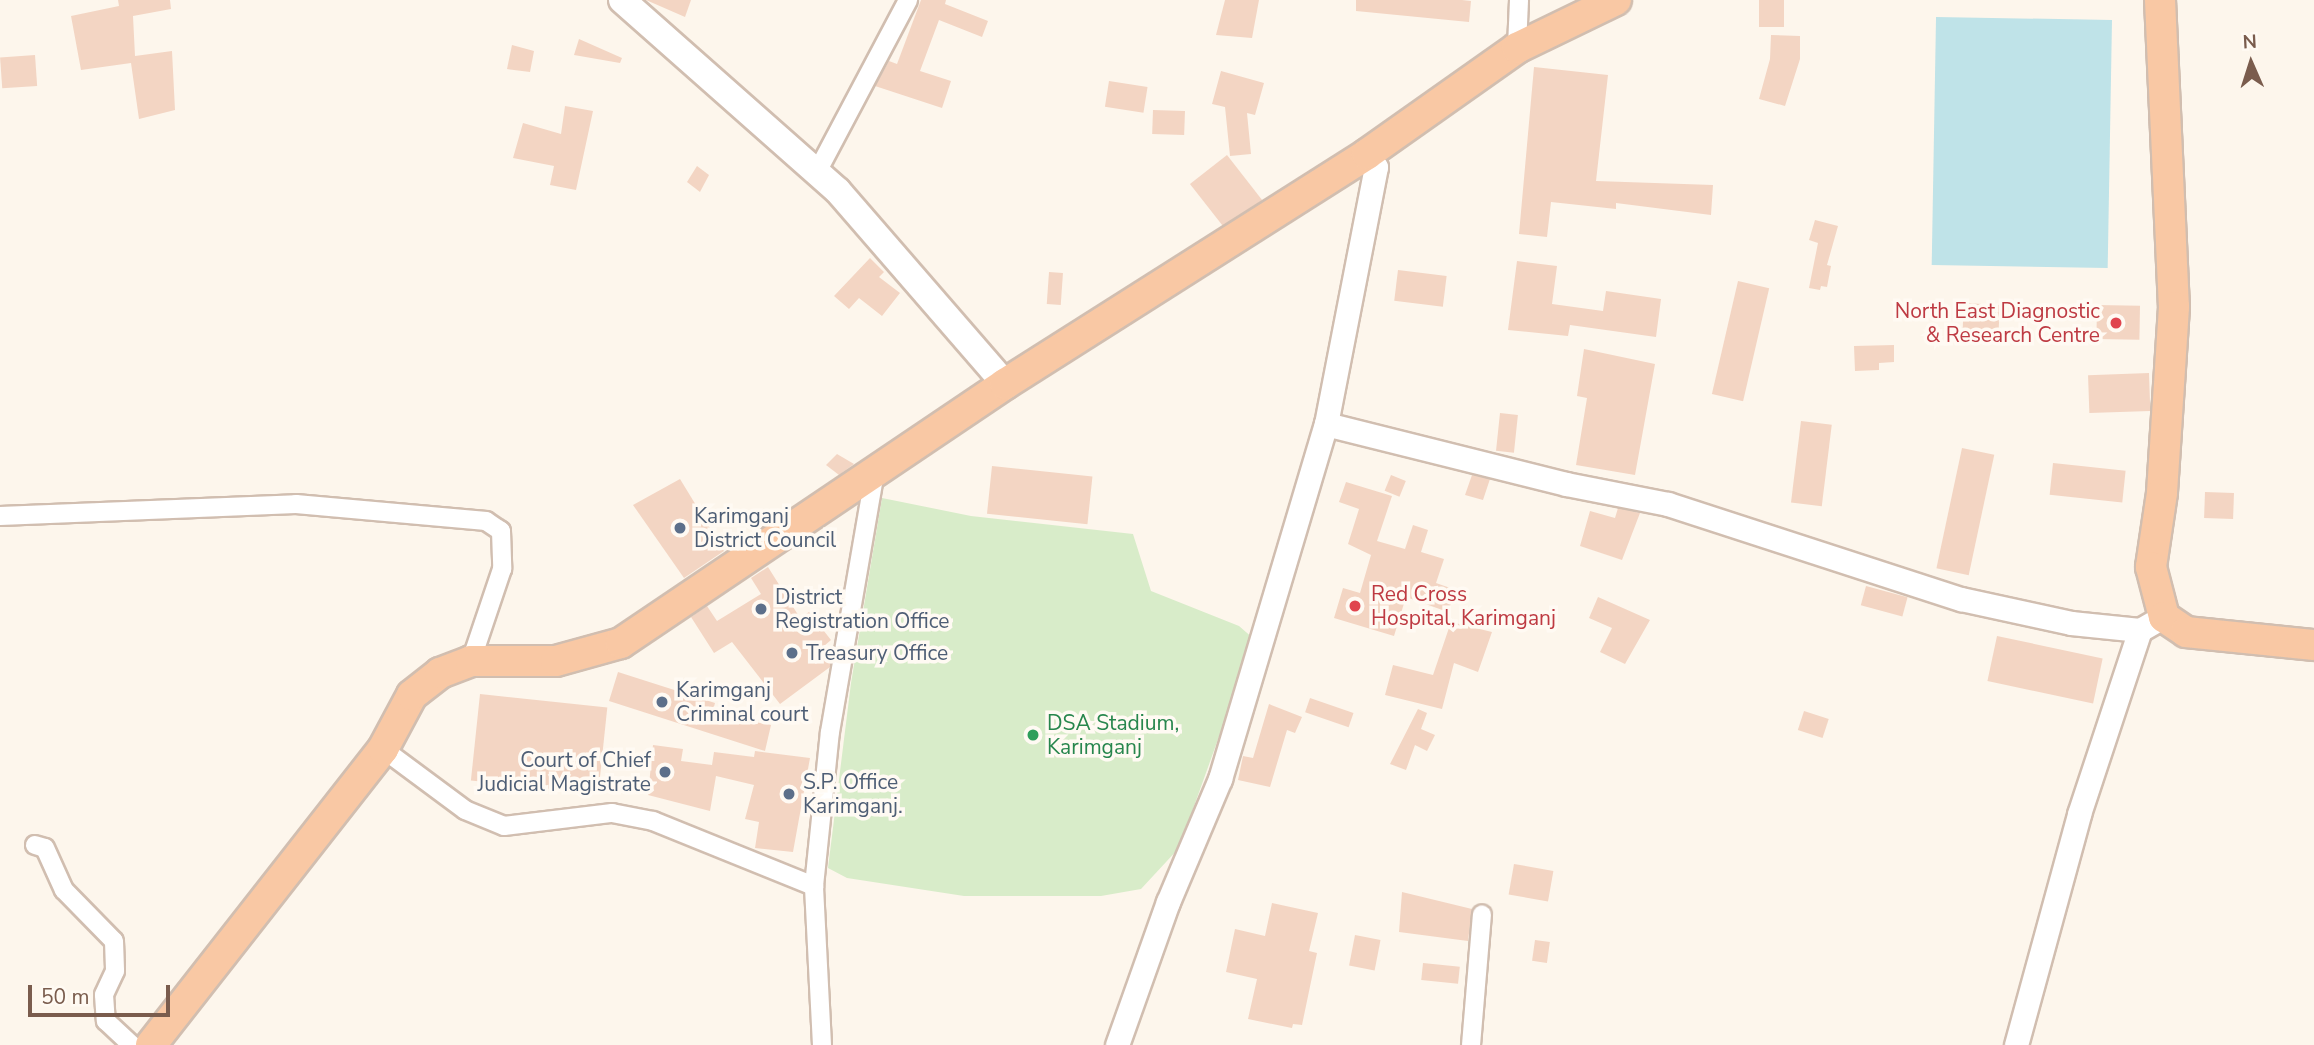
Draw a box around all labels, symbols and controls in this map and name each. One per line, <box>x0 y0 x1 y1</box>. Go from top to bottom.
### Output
north arrow <box>2216 28 2286 98</box>
text: N <box>2242 29 2258 55</box>
place label: North East Diagnostic & Research Centre <box>1895 298 2100 348</box>
marker: North East Diagnostic & Research Centre <box>2106 313 2126 333</box>
place label: Karimganj District Council <box>694 503 836 553</box>
marker: Karimganj District Council <box>672 520 688 536</box>
place label: Red Cross Hospital, Karimganj <box>1371 581 1556 631</box>
place label: District Registration Office <box>775 584 949 634</box>
marker: Red Cross Hospital, Karimganj <box>1345 596 1365 616</box>
marker: District Registration Office <box>753 601 769 617</box>
place label: Treasury Office <box>806 640 948 666</box>
marker: Treasury Office <box>784 645 800 661</box>
place label: Karimganj Criminal court <box>676 677 808 727</box>
marker: Karimganj Criminal court <box>654 694 670 710</box>
place label: DSA Stadium, Karimganj <box>1047 710 1179 760</box>
marker: DSA Stadium, Karimganj <box>1025 727 1041 743</box>
place label: Court of Chief Judicial Magistrate <box>477 747 651 797</box>
marker: Court of Chief Judicial Magistrate <box>657 764 673 780</box>
place label: S.P. Office Karimganj. <box>803 769 903 819</box>
marker: S.P. Office Karimganj. <box>781 786 797 802</box>
scale bar <box>32 972 173 1016</box>
text: 50 m <box>41 983 90 1011</box>

